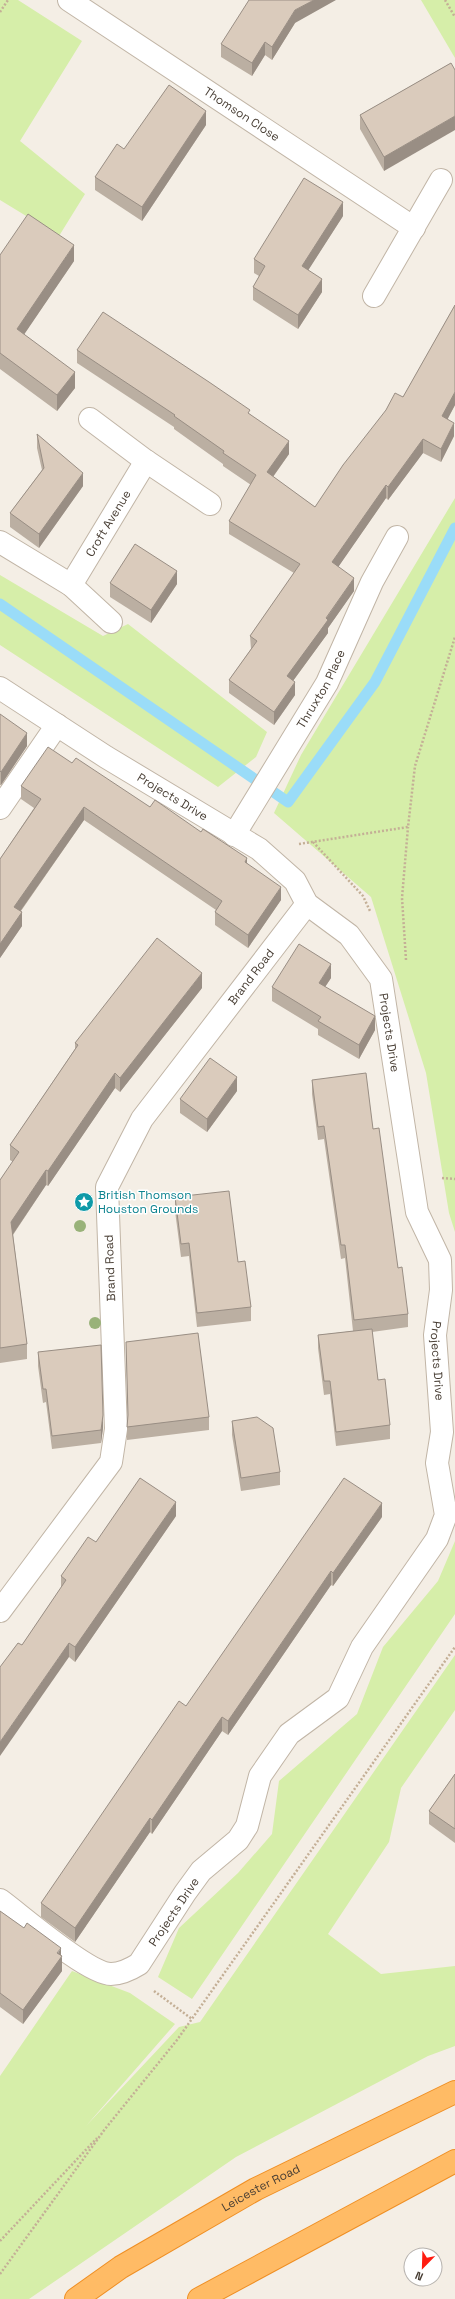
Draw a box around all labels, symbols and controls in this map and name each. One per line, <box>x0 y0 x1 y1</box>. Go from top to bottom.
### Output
street label: Thomson Close <box>201 83 283 145</box>
street label: Croft Avenue <box>82 487 135 560</box>
street label: Thruxton Place <box>293 647 349 732</box>
street label: Projects Drive <box>134 770 211 824</box>
street label: Brand Road <box>224 945 278 1008</box>
street label: Projects Drive <box>375 992 403 1073</box>
place label: British Thomson Houston Grounds <box>98 1187 198 1217</box>
place icon: British Thomson Houston Grounds <box>73 1191 95 1213</box>
street label: Brand Road <box>101 1234 119 1302</box>
street label: Projects Drive <box>427 1320 448 1401</box>
street label: Projects Drive <box>145 1875 203 1949</box>
street label: Leicester Road <box>219 2161 303 2215</box>
north arrow <box>403 2247 443 2287</box>
text: N <box>413 2268 425 2284</box>

